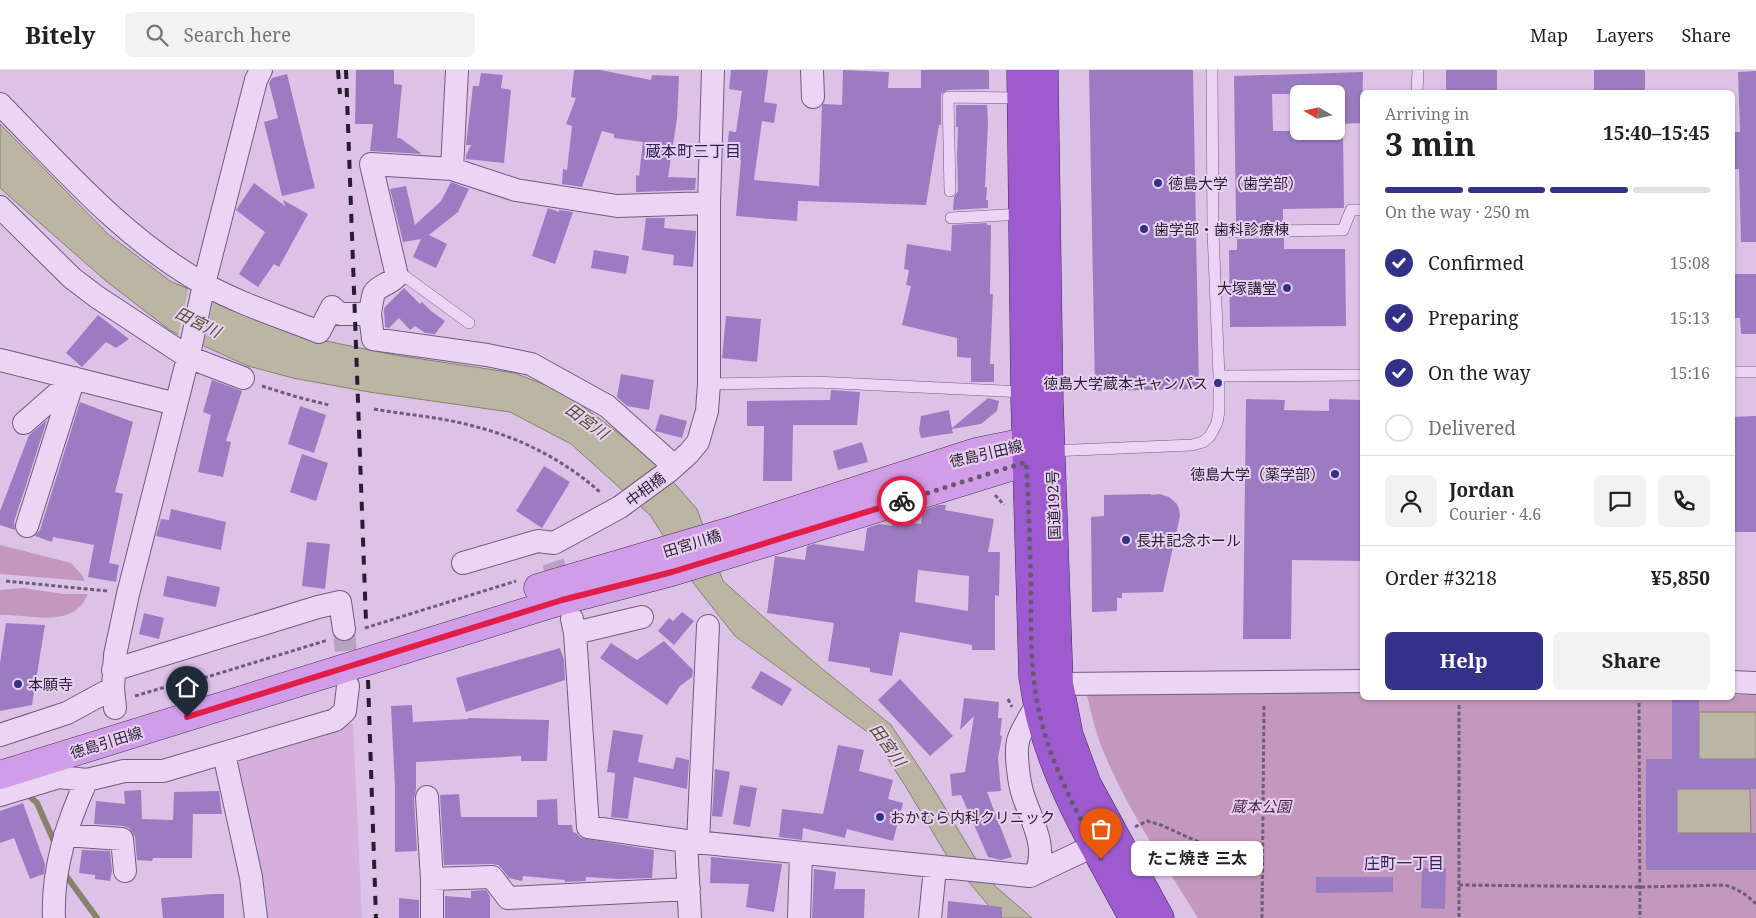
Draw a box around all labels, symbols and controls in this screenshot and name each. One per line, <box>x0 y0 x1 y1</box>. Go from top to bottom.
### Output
search box <box>125 12 475 57</box>
text: Bitely <box>25 18 95 51</box>
icon: search <box>143 21 171 49</box>
text: Search here <box>183 22 291 48</box>
text: Map <box>1530 23 1568 47</box>
text: Layers <box>1596 23 1654 47</box>
text: Share <box>1682 23 1731 47</box>
north arrow <box>1290 85 1345 140</box>
map controls <box>1290 85 1345 140</box>
text: Arriving in <box>1385 103 1469 125</box>
text: 15:40–15:45 <box>1603 120 1710 146</box>
text: 3 min <box>1385 122 1476 165</box>
district label: 蔵本町三丁目 <box>645 140 741 162</box>
place label: 徳島大学（歯学部） <box>1168 173 1303 193</box>
marker: 徳島大学（歯学部） <box>1152 177 1164 189</box>
text: On the way · 250 m <box>1385 201 1530 223</box>
place label: 歯学部・歯科診療棟 <box>1154 219 1289 239</box>
marker: 歯学部・歯科診療棟 <box>1138 223 1150 235</box>
icon: check <box>1385 249 1413 277</box>
text: Confirmed <box>1428 250 1524 276</box>
text: 15:08 <box>1670 252 1710 274</box>
place label: 大塚講堂 <box>1217 278 1277 298</box>
marker: 大塚講堂 <box>1281 282 1293 294</box>
water label: 田宮川 <box>172 302 226 343</box>
icon: check <box>1385 304 1413 332</box>
text: Preparing <box>1428 305 1518 331</box>
text: 15:13 <box>1670 307 1710 329</box>
icon: check <box>1385 359 1413 387</box>
text: On the way <box>1428 360 1531 386</box>
text: 15:16 <box>1670 362 1710 384</box>
place label: 徳島大学蔵本キャンパス <box>1043 373 1208 393</box>
marker: 徳島大学蔵本キャンパス <box>1212 377 1224 389</box>
water label: 田宮川 <box>561 398 614 445</box>
text: Delivered <box>1428 415 1516 441</box>
street label: 徳島引田線 <box>947 435 1025 471</box>
place label: 徳島大学（薬学部） <box>1190 464 1325 484</box>
street label: 中相橋 <box>621 467 669 511</box>
marker: 徳島大学（薬学部） <box>1329 468 1341 480</box>
street label: 国道192号 <box>1042 470 1064 540</box>
button: person <box>1385 475 1437 527</box>
button: chat <box>1594 475 1646 527</box>
button: phone <box>1658 475 1710 527</box>
courier <box>877 476 927 526</box>
text: Jordan <box>1449 477 1515 503</box>
icon: bike <box>888 487 916 515</box>
text: Courier · 4.6 <box>1449 503 1541 525</box>
street label: 田宮川橋 <box>660 525 724 561</box>
place label: 長井記念ホール <box>1136 530 1241 550</box>
marker: 長井記念ホール <box>1120 534 1132 546</box>
text: Order #3218 <box>1385 565 1497 591</box>
text: ¥5,850 <box>1651 565 1710 591</box>
button: Help <box>1385 632 1543 690</box>
button: Share <box>1553 632 1710 690</box>
pin <box>166 666 208 717</box>
icon: home <box>173 673 201 701</box>
place label: 本願寺 <box>28 674 73 694</box>
marker: 本願寺 <box>12 678 24 690</box>
water label: 田宮川 <box>865 719 912 772</box>
street label: 徳島引田線 <box>67 721 145 763</box>
park label: 蔵本公園 <box>1231 796 1293 816</box>
place label: おかむら内科クリニック <box>890 807 1055 827</box>
pin <box>1080 808 1122 859</box>
marker: おかむら内科クリニック <box>874 811 886 823</box>
icon: bag <box>1087 815 1115 843</box>
callout: たこ焼き 三太 <box>1131 842 1264 876</box>
text: たこ焼き 三太 <box>1147 847 1247 869</box>
district label: 庄町一丁目 <box>1364 852 1444 874</box>

